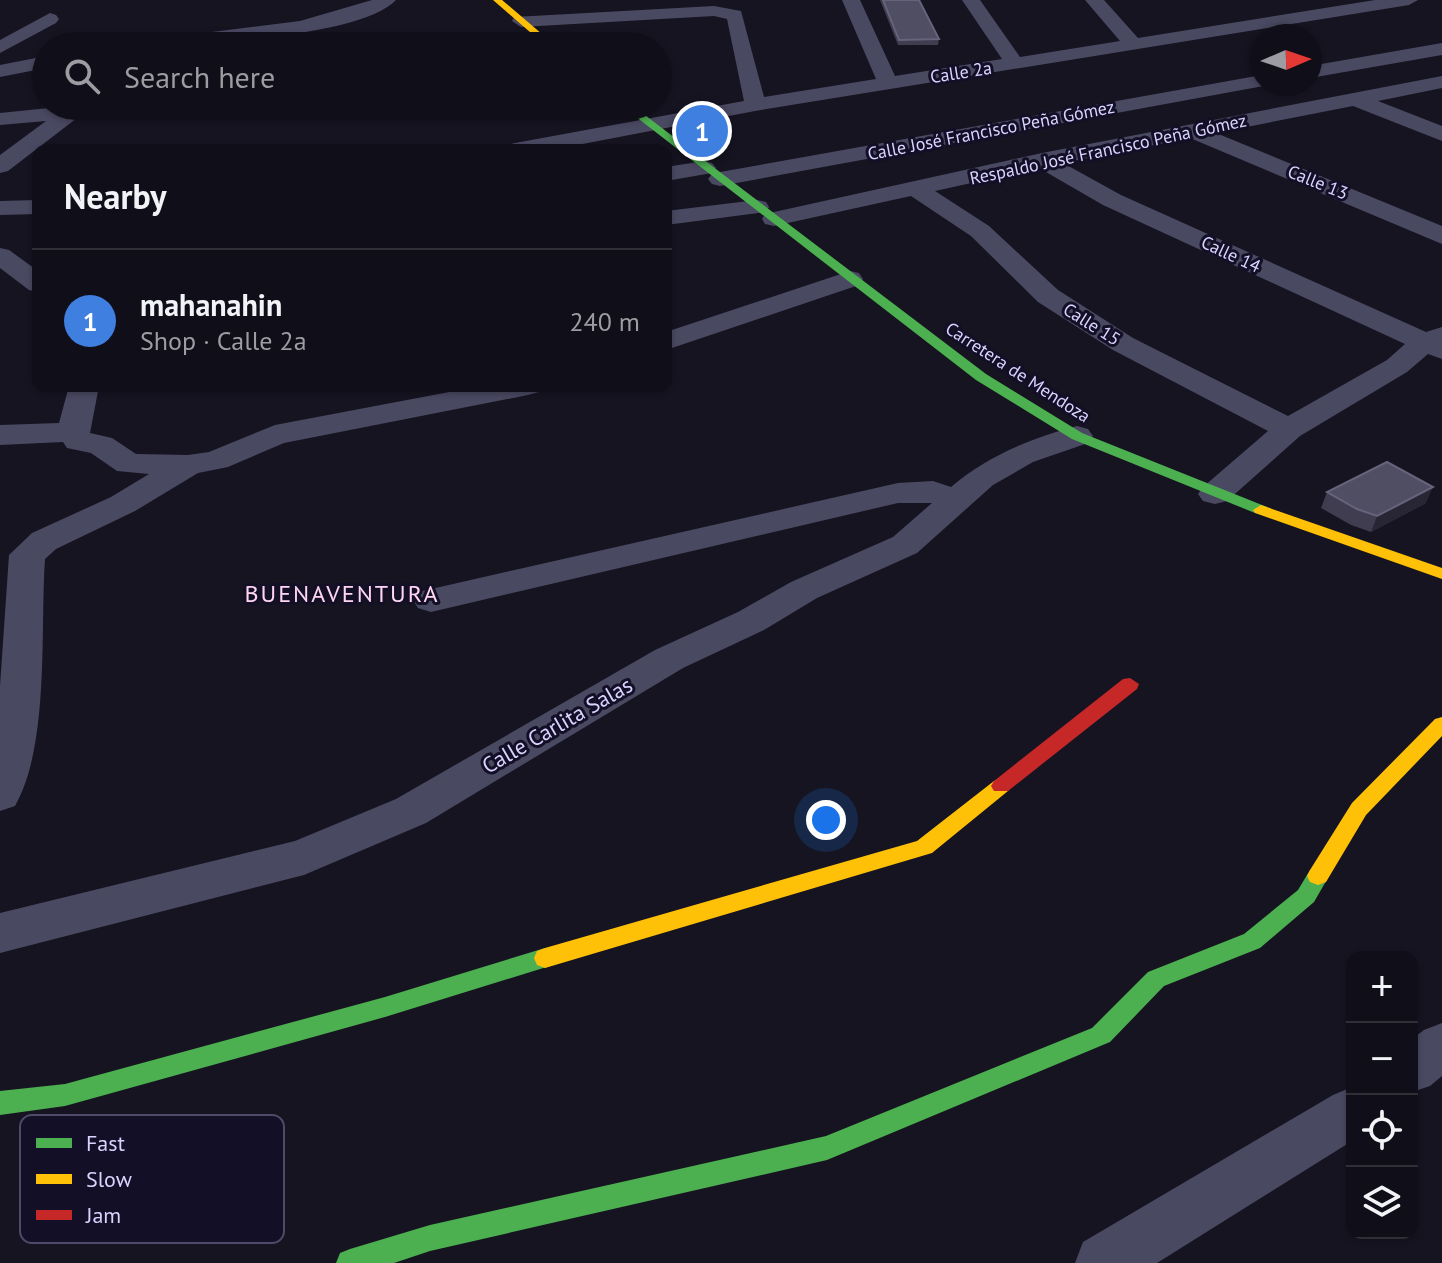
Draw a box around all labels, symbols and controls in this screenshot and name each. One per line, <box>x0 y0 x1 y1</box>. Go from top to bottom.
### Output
north arrow <box>1250 24 1322 96</box>
search box <box>32 32 672 120</box>
icon: search <box>60 54 104 98</box>
street label: Calle 2a <box>929 56 993 88</box>
text: Search here <box>124 57 275 96</box>
street label: Calle José Francisco Peña Gómez <box>866 95 1116 165</box>
pin: 1 <box>676 101 728 161</box>
street label: Respaldo José Francisco Peña Gómez <box>968 108 1248 190</box>
street label: Calle 13 <box>1284 160 1352 204</box>
text: Nearby <box>64 174 166 218</box>
street label: Calle 14 <box>1198 230 1265 278</box>
text: mahanahin <box>140 285 282 324</box>
street label: Calle 15 <box>1059 298 1125 350</box>
text: 1 <box>83 305 97 338</box>
text: 240 m <box>569 305 640 338</box>
street label: Carretera de Mendoza <box>941 317 1095 427</box>
text: Shop · Calle 2a <box>140 324 307 357</box>
district label: BUENAVENTURA <box>245 578 439 609</box>
street label: Calle Carlita Salas <box>477 671 637 779</box>
your location <box>806 800 846 840</box>
map controls <box>1346 951 1418 1239</box>
button: + <box>1346 951 1418 1023</box>
button: − <box>1346 1023 1418 1095</box>
button: locate <box>1346 1095 1418 1167</box>
legend <box>20 1115 284 1243</box>
text: Fast <box>86 1129 126 1157</box>
text: Slow <box>86 1165 132 1193</box>
button: layers <box>1346 1167 1418 1239</box>
text: Jam <box>85 1201 121 1229</box>

